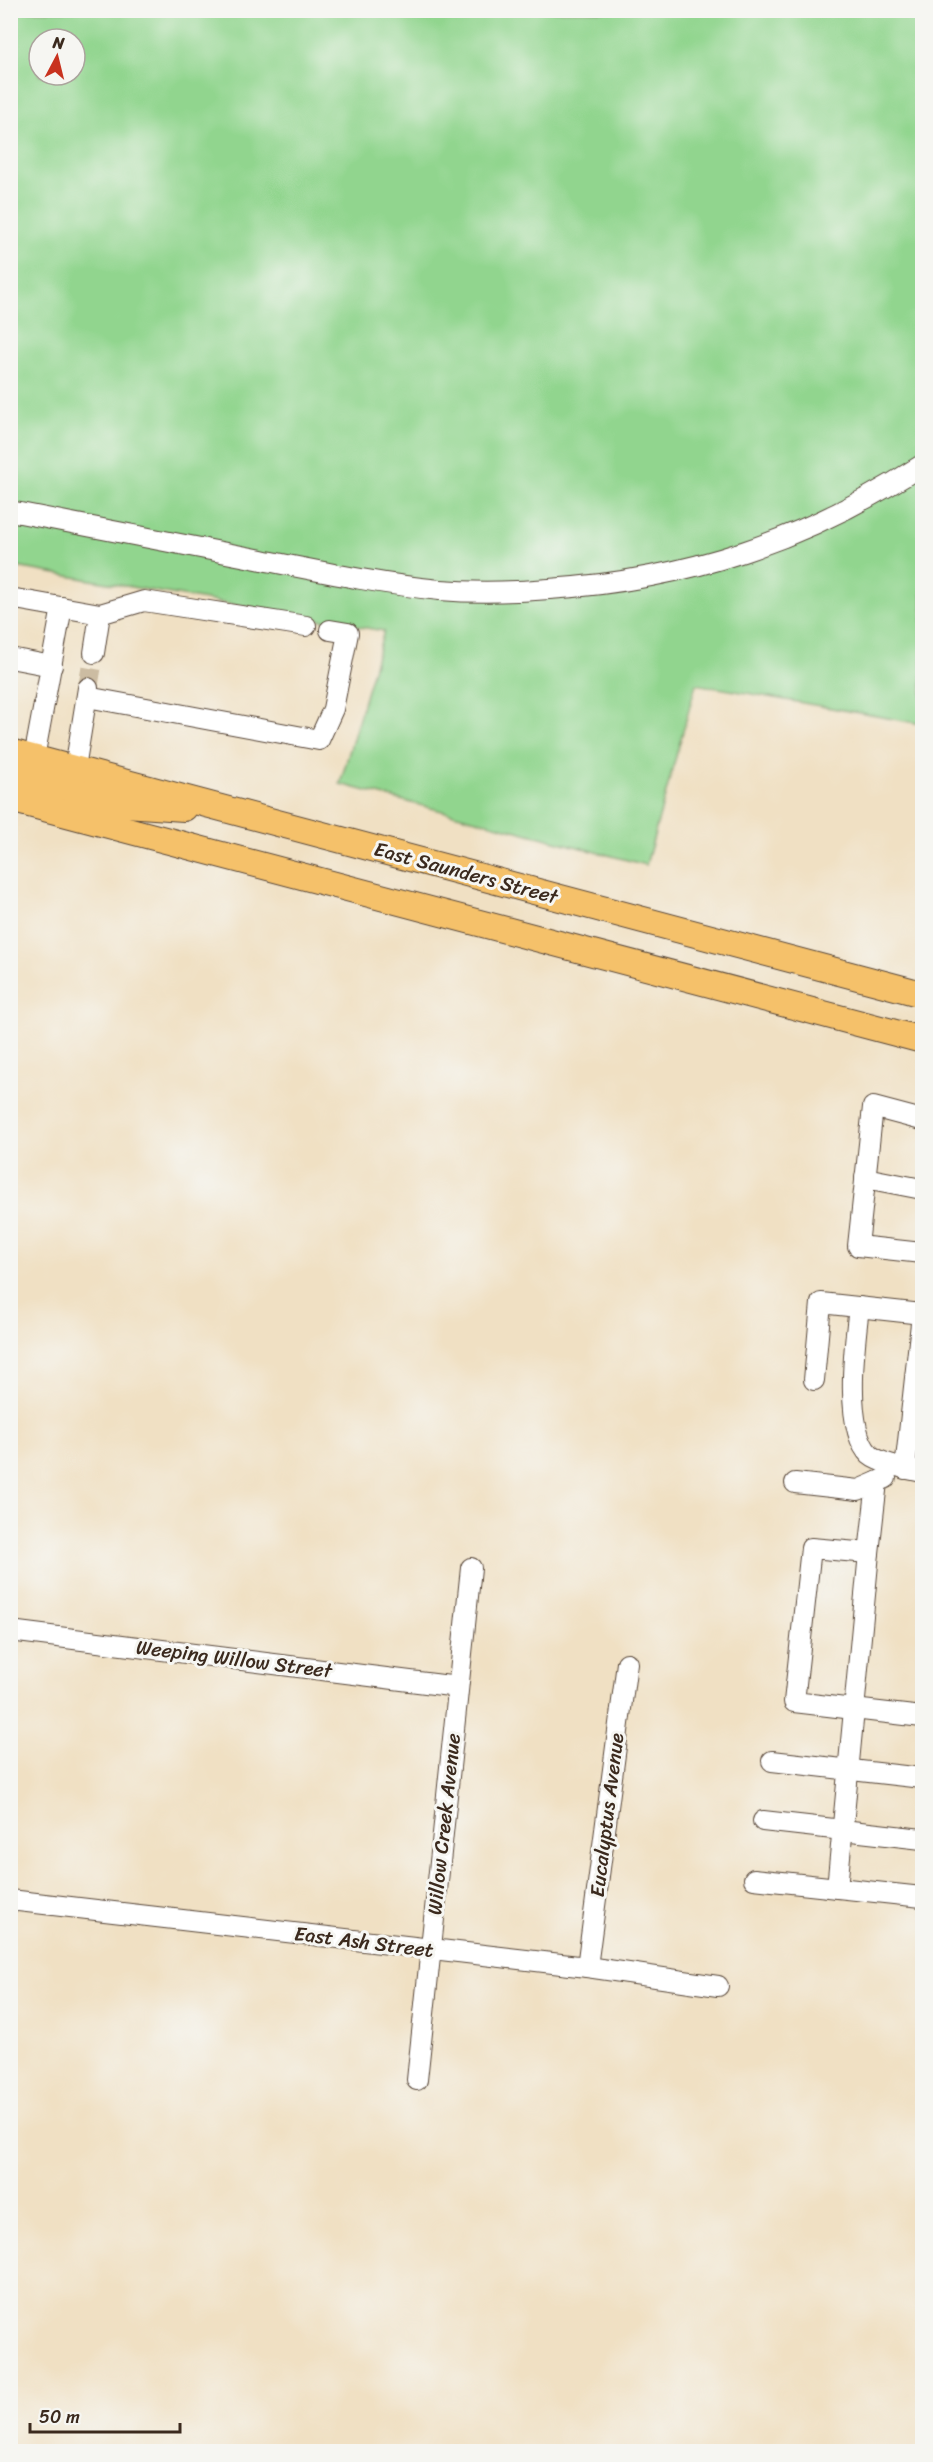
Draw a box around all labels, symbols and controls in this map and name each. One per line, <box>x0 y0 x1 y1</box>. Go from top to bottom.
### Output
north arrow <box>27 27 87 87</box>
text: N <box>51 27 67 58</box>
street label: East Saunders Street <box>370 832 563 915</box>
street label: Weeping Willow Street <box>134 1630 335 1688</box>
street label: Willow Creek Avenue <box>417 1731 471 1917</box>
street label: Eucalyptus Avenue <box>580 1731 634 1899</box>
street label: East Ash Street <box>292 1916 436 1968</box>
scale bar <box>30 2396 180 2434</box>
text: 50 m <box>39 2401 80 2433</box>

